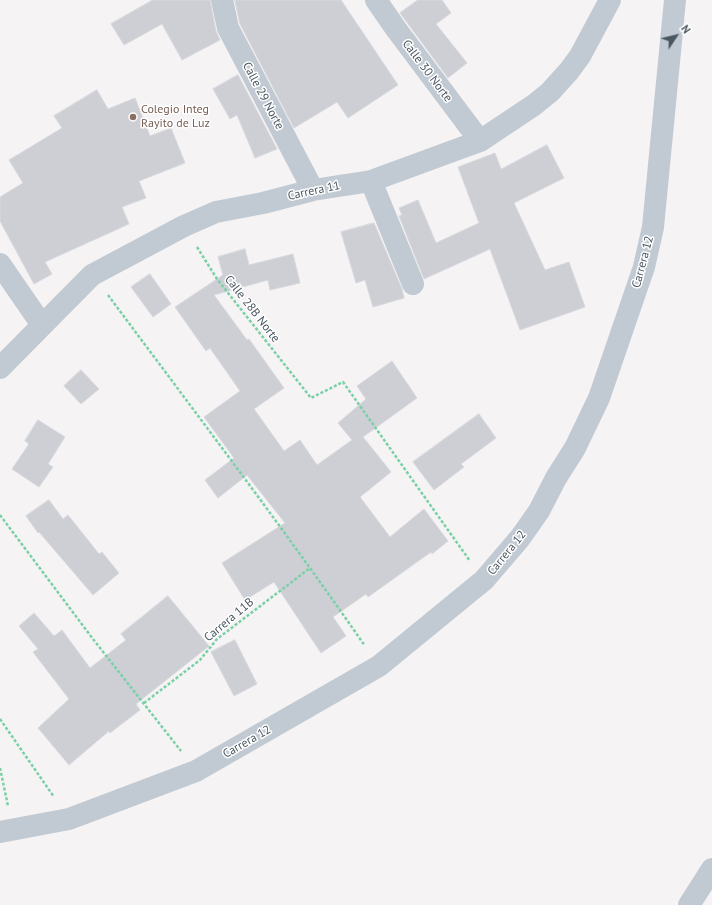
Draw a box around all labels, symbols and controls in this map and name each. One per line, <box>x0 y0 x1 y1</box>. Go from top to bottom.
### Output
north arrow <box>656 16 696 56</box>
text: N <box>678 22 694 36</box>
street label: Calle 30 Norte <box>399 37 455 105</box>
street label: Calle 29 Norte <box>239 60 287 132</box>
place label: Colegio Integ Rayito de Luz <box>141 103 210 131</box>
marker: Colegio Integ Rayito de Luz <box>128 112 138 122</box>
street label: Carrera 11 <box>286 178 342 204</box>
street label: Carrera 12 <box>629 234 657 290</box>
street label: Calle 28B Norte <box>221 273 283 345</box>
street label: Carrera 12 <box>485 528 529 578</box>
street label: Carrera 11B <box>201 595 257 645</box>
street label: Carrera 12 <box>220 722 274 762</box>

